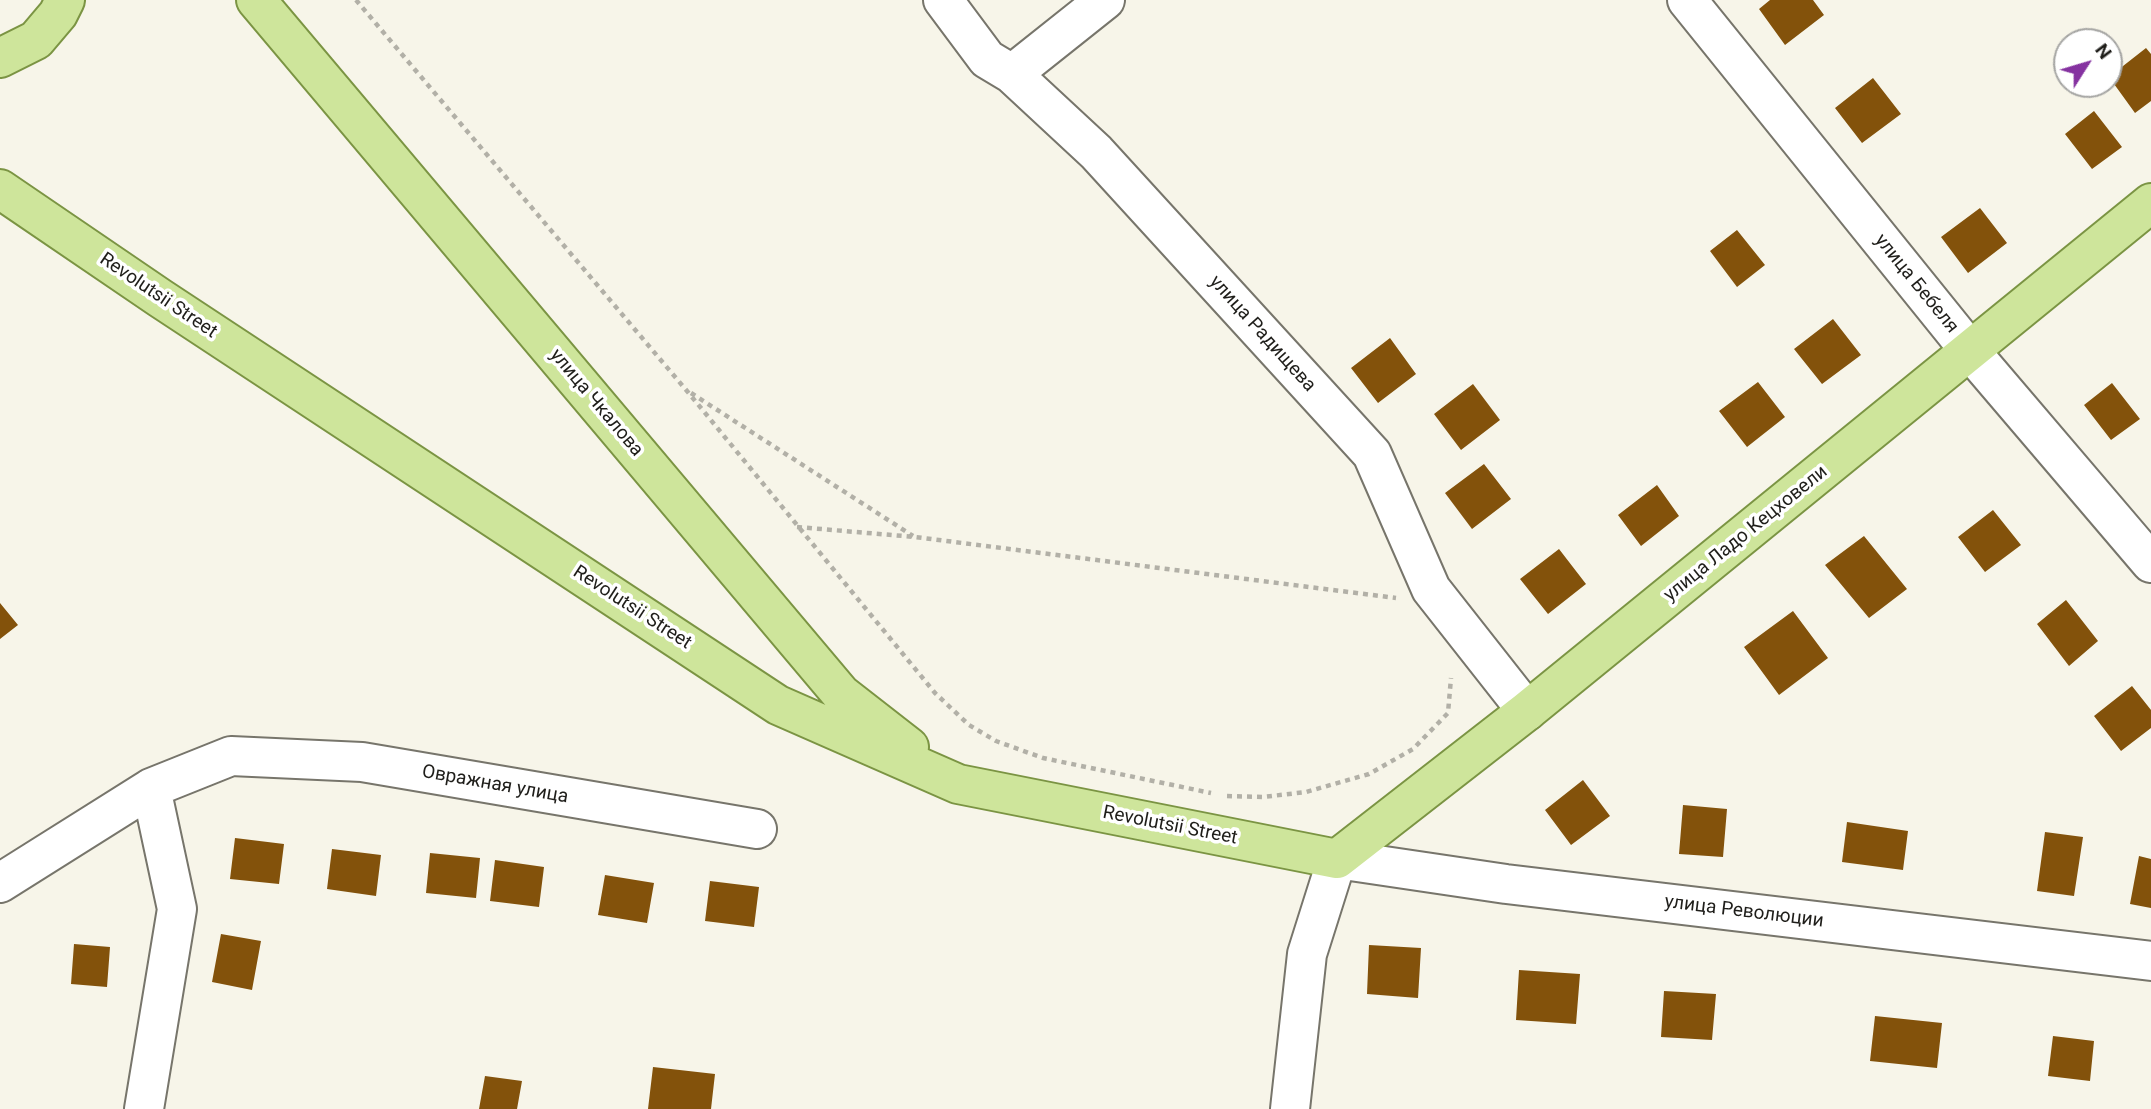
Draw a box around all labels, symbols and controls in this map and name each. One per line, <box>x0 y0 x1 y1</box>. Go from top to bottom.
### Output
north arrow <box>2053 28 2123 98</box>
text: N <box>2090 39 2117 64</box>
street label: улица Бебеля <box>1869 230 1963 338</box>
street label: Revolutsii Street <box>95 248 221 344</box>
street label: улица Радищева <box>1204 271 1320 397</box>
street label: улица Чкалова <box>544 345 648 461</box>
street label: улица Ладо Кецховели <box>1660 461 1832 607</box>
street label: Revolutsii Street <box>568 561 696 655</box>
street label: Овражная улица <box>420 761 570 809</box>
street label: Revolutsii Street <box>1101 802 1239 850</box>
street label: улица Революции <box>1663 891 1825 933</box>

